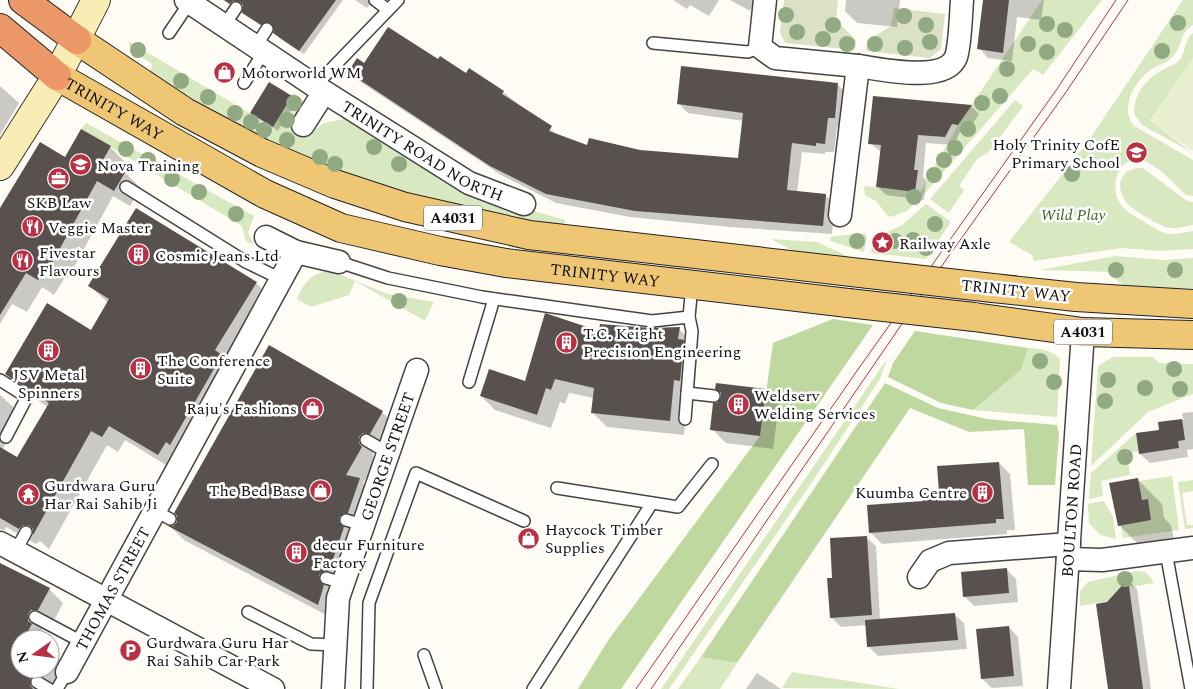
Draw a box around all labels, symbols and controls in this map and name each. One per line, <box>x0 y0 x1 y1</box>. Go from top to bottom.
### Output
shop icon: Motorworld WM <box>213 60 237 84</box>
place label: Motorworld WM <box>241 61 361 85</box>
street label: TRINITY WAY <box>60 72 168 147</box>
street label: TRINITY ROAD NORTH <box>337 95 507 208</box>
place label: Holy Trinity CofE Primary School <box>993 133 1120 175</box>
school or university icon: Holy Trinity CofE Primary School <box>1124 141 1148 165</box>
school or university icon: Nova Training <box>69 153 93 177</box>
place label: Nova Training <box>97 154 200 178</box>
office icon: SKB Law <box>47 166 71 190</box>
place label: SKB Law <box>27 191 92 215</box>
park label: Wild Play <box>1041 203 1105 227</box>
road number: A4031 <box>424 206 482 230</box>
restaurant icon: Veggie Master <box>20 215 44 239</box>
place label: Veggie Master <box>48 216 150 240</box>
place icon: Railway Axle <box>871 231 895 255</box>
place label: Railway Axle <box>899 232 991 256</box>
place label: Fivestar Flavours <box>39 241 100 283</box>
building icon: Cosmic Jeans Ltd <box>127 243 151 267</box>
place label: Cosmic Jeans Ltd <box>155 244 279 268</box>
restaurant icon: Fivestar Flavours <box>11 249 35 273</box>
street label: TRINITY WAY <box>549 257 661 294</box>
street label: TRINITY WAY <box>960 273 1072 309</box>
road number: A4031 <box>1054 320 1112 344</box>
place label: T.C. Keight Precision Engineering <box>583 322 741 364</box>
building icon: T.C. Keight Precision Engineering <box>555 330 579 354</box>
building icon: JSV Metal Spinners <box>37 338 61 362</box>
place label: The Conference Suite <box>157 349 270 391</box>
building icon: The Conference Suite <box>129 357 153 381</box>
place label: JSV Metal Spinners <box>13 363 85 405</box>
place label: Weldserv Welding Services <box>754 384 876 426</box>
street label: GEORGE STREET <box>355 389 421 524</box>
building icon: Weldserv Welding Services <box>726 392 750 416</box>
shop icon: Raju's Fashions <box>301 396 325 420</box>
place label: Raju's Fashions <box>186 397 297 421</box>
street label: BOULTON ROAD <box>1056 443 1088 578</box>
place label: Gurdwara Guru Har Rai Sahib Ji <box>44 474 158 516</box>
shop icon: The Bed Base <box>309 478 333 502</box>
place label: The Bed Base <box>209 479 305 503</box>
building icon: Kuumba Centre <box>971 480 995 504</box>
place label: Kuumba Centre <box>855 481 967 505</box>
temple icon: Gurdwara Guru Har Rai Sahib Ji <box>16 482 40 506</box>
place label: Haycock Timber Supplies <box>545 518 663 560</box>
street label: THOMAS STREET <box>70 523 157 655</box>
shop icon: Haycock Timber Supplies <box>517 526 541 550</box>
place label: decur Furniture Factory <box>313 533 425 575</box>
building icon: decur Furniture Factory <box>285 541 309 565</box>
north arrow <box>10 629 60 679</box>
place label: Gurdwara Guru Har Rai Sahib Car Park <box>146 631 289 673</box>
parking icon: Gurdwara Guru Har Rai Sahib Car Park <box>118 639 142 663</box>
text: N <box>11 649 34 665</box>

